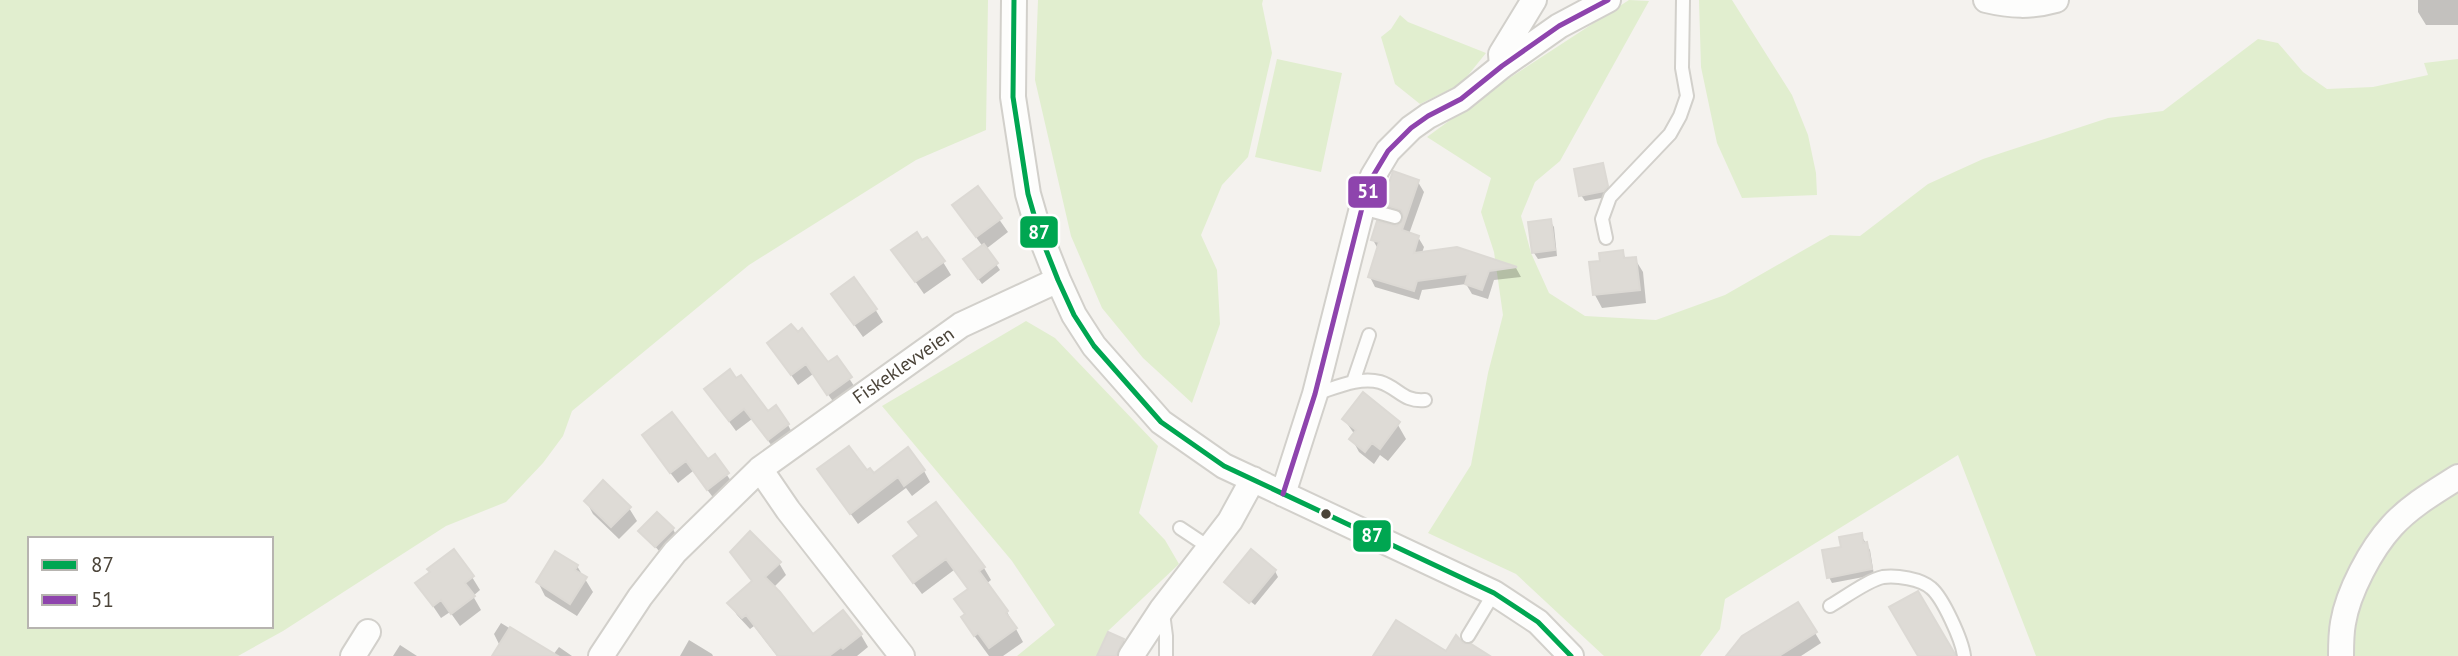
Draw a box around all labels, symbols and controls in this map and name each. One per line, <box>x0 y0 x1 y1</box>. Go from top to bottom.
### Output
line badge: 51 <box>1347 175 1388 209</box>
text: 51 <box>1357 179 1379 203</box>
line badge: 87 <box>1019 215 1059 249</box>
text: 87 <box>1028 220 1050 244</box>
street label: Fiskeklevveien <box>848 321 958 409</box>
unlabelled marker <box>1319 507 1333 521</box>
line badge: 87 <box>1352 519 1392 553</box>
text: 87 <box>1361 523 1383 547</box>
legend <box>28 537 273 628</box>
text: 87 <box>91 551 114 578</box>
text: 51 <box>91 586 114 613</box>

